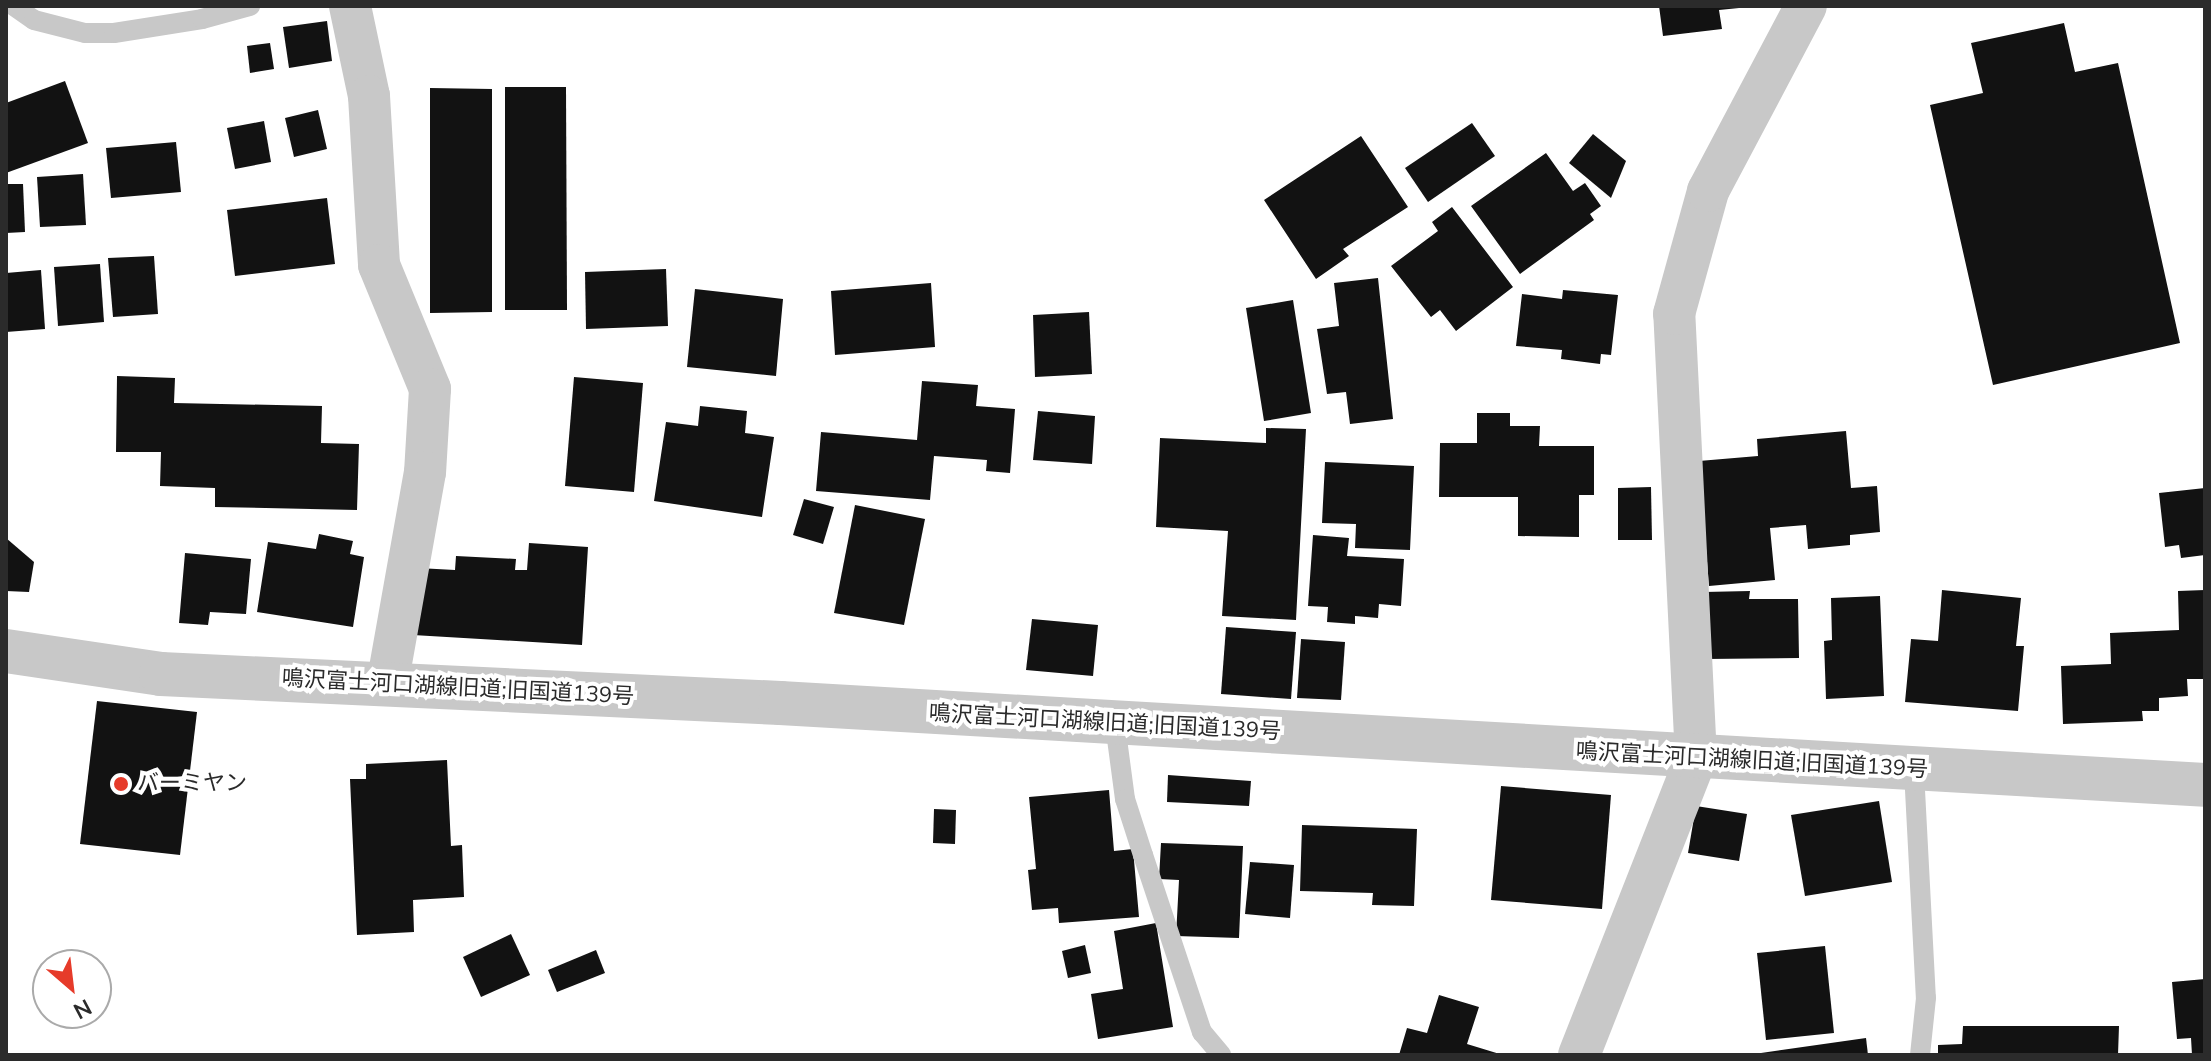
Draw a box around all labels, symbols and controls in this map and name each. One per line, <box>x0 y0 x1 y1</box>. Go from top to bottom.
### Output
street label: 鳴沢富士河口湖線旧道;旧国道139号 <box>281 666 635 710</box>
street label: 鳴沢富士河口湖線旧道;旧国道139号 <box>928 701 1282 745</box>
street label: 鳴沢富士河口湖線旧道;旧国道139号 <box>1575 739 1929 783</box>
place label: バーミヤン <box>137 771 247 797</box>
marker: バーミヤン <box>112 775 130 793</box>
north arrow <box>32 949 112 1029</box>
text: N <box>68 991 97 1026</box>

